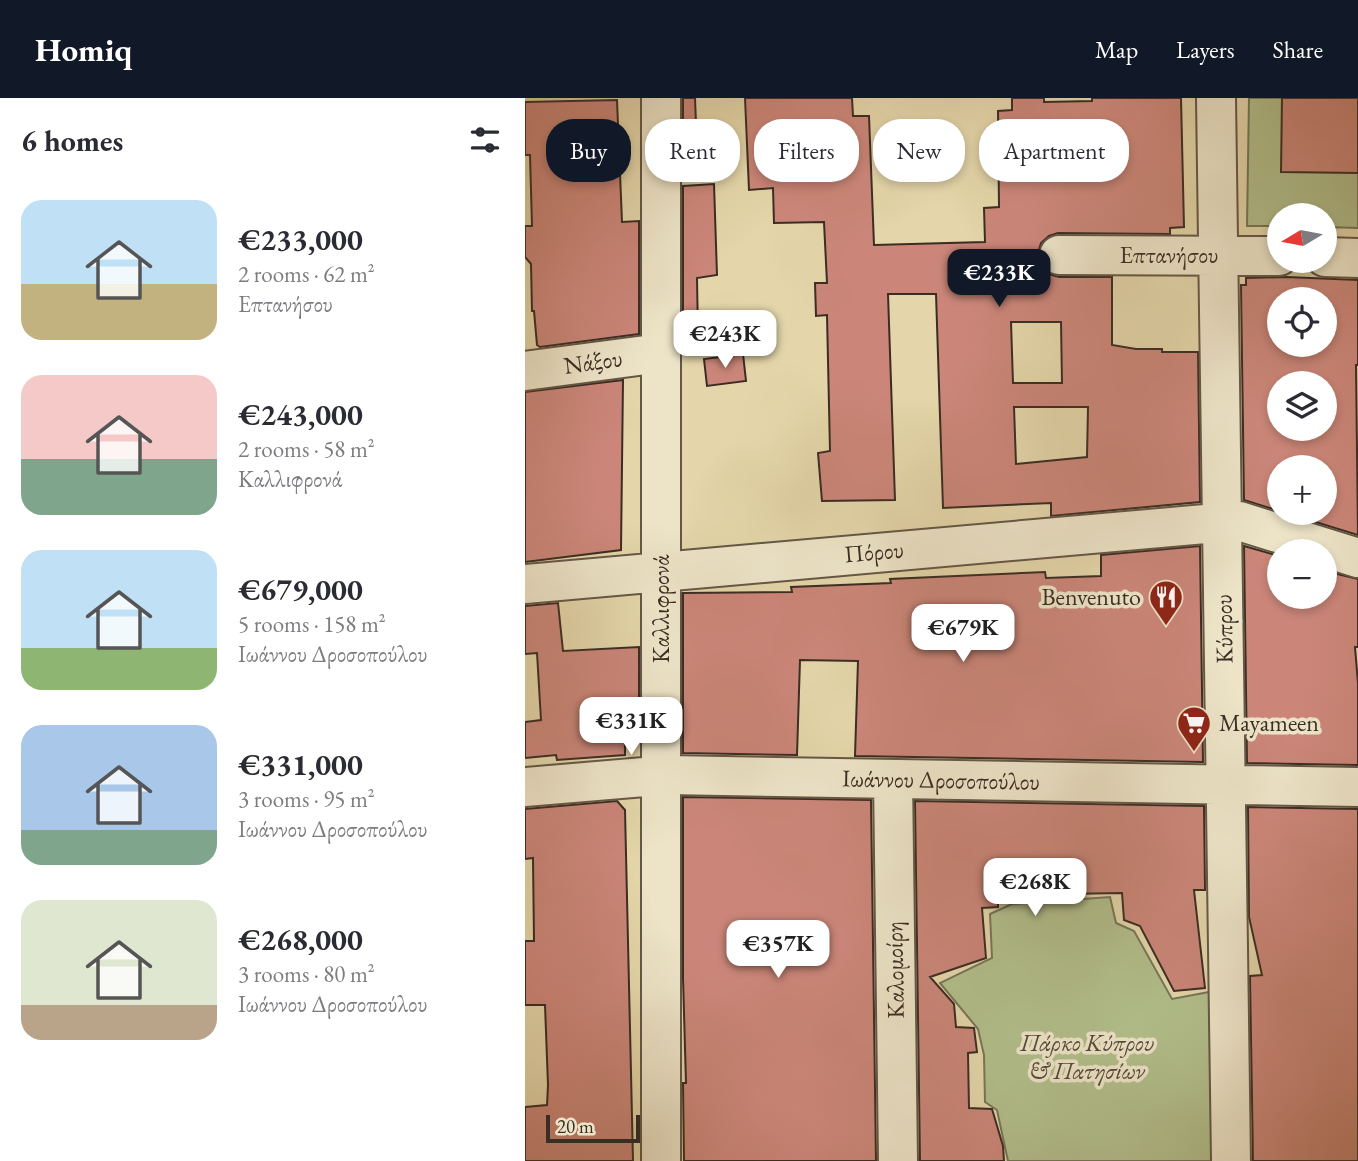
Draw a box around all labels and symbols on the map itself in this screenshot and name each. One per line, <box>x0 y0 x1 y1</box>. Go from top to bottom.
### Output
north arrow <box>1267 203 1337 273</box>
street label: Επτανήσου <box>1120 239 1218 270</box>
pin: €233K <box>950 250 1048 309</box>
pin: €243K <box>676 310 774 370</box>
street label: Νάξου <box>562 342 624 381</box>
street label: Πόρου <box>843 533 905 570</box>
street label: Καλλιφρονά <box>645 555 676 663</box>
restaurant icon: Benvenuto <box>1147 578 1185 627</box>
place label: Benvenuto <box>1041 581 1141 612</box>
street label: Κύπρου <box>1207 594 1240 664</box>
pin: €679K <box>914 604 1012 664</box>
pin: €331K <box>582 698 680 757</box>
supermarket icon: Mayameen <box>1175 704 1213 753</box>
place label: Mayameen <box>1219 707 1319 738</box>
street label: Ιωάννου Δροσοπούλου <box>842 762 1040 797</box>
pin: €268K <box>986 858 1084 918</box>
pin: €357K <box>729 920 827 980</box>
street label: Καλομοίρη <box>878 921 911 1019</box>
park label: Πάρκο Κύπρου & Πατησίων <box>1019 1027 1154 1086</box>
scale bar <box>546 1112 641 1144</box>

